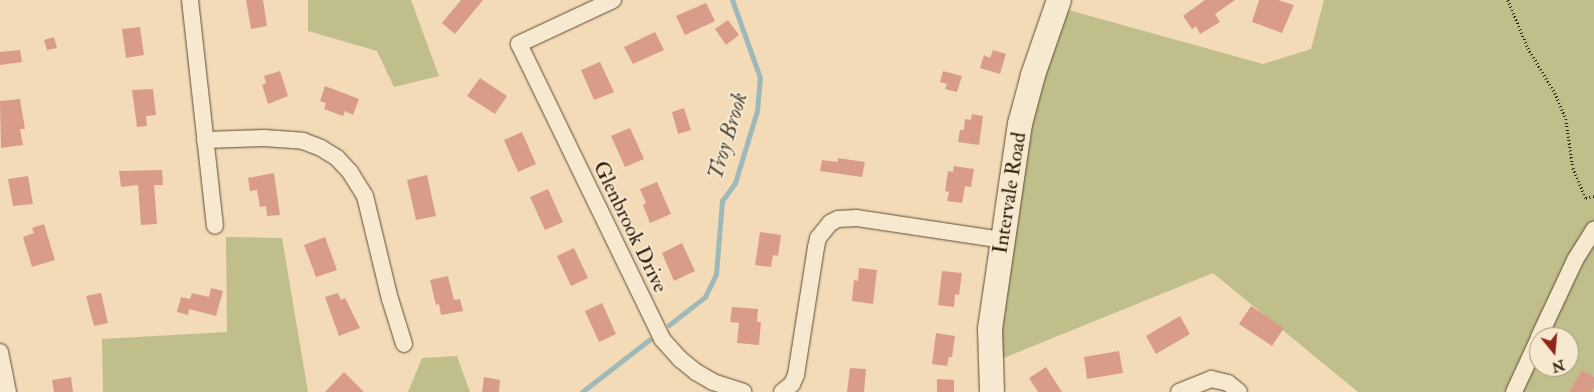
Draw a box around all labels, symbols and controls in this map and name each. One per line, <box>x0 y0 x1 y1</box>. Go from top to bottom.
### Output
water label: Troy Brook <box>702 89 754 183</box>
street label: Intervale Road <box>988 130 1032 256</box>
street label: Glenbrook Drive <box>587 157 673 297</box>
north arrow <box>1529 327 1579 377</box>
text: N <box>1550 356 1567 376</box>

